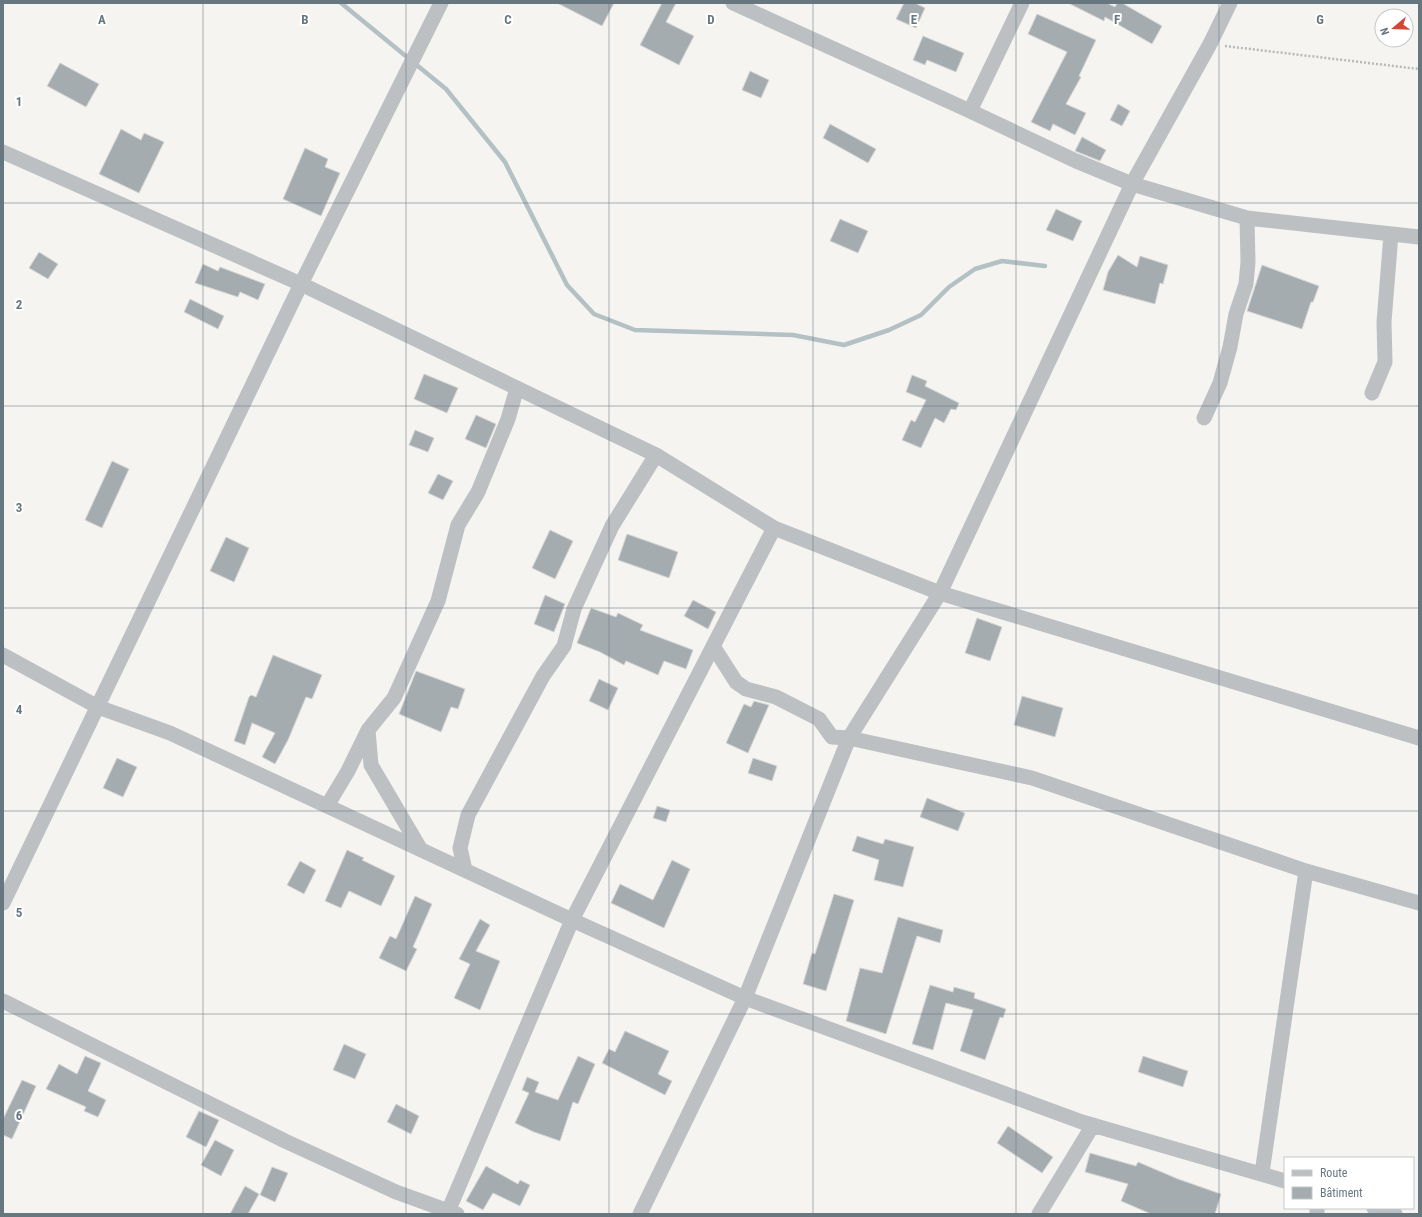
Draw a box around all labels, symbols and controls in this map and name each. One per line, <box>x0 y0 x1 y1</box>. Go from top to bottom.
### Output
north arrow <box>1374 8 1414 48</box>
text: A <box>98 12 106 27</box>
text: B <box>301 12 309 27</box>
text: C <box>504 12 512 27</box>
text: D <box>707 12 715 27</box>
text: E <box>911 12 918 27</box>
text: F <box>1114 12 1120 27</box>
text: G <box>1316 12 1324 27</box>
text: N <box>1378 26 1392 36</box>
text: 1 <box>16 94 22 109</box>
text: 2 <box>16 297 23 312</box>
text: 3 <box>16 500 22 515</box>
text: 4 <box>16 702 23 717</box>
text: 5 <box>16 905 23 920</box>
text: 6 <box>16 1108 23 1123</box>
legend <box>1284 1157 1414 1209</box>
text: Route <box>1320 1166 1348 1180</box>
text: Bâtiment <box>1320 1186 1363 1200</box>

